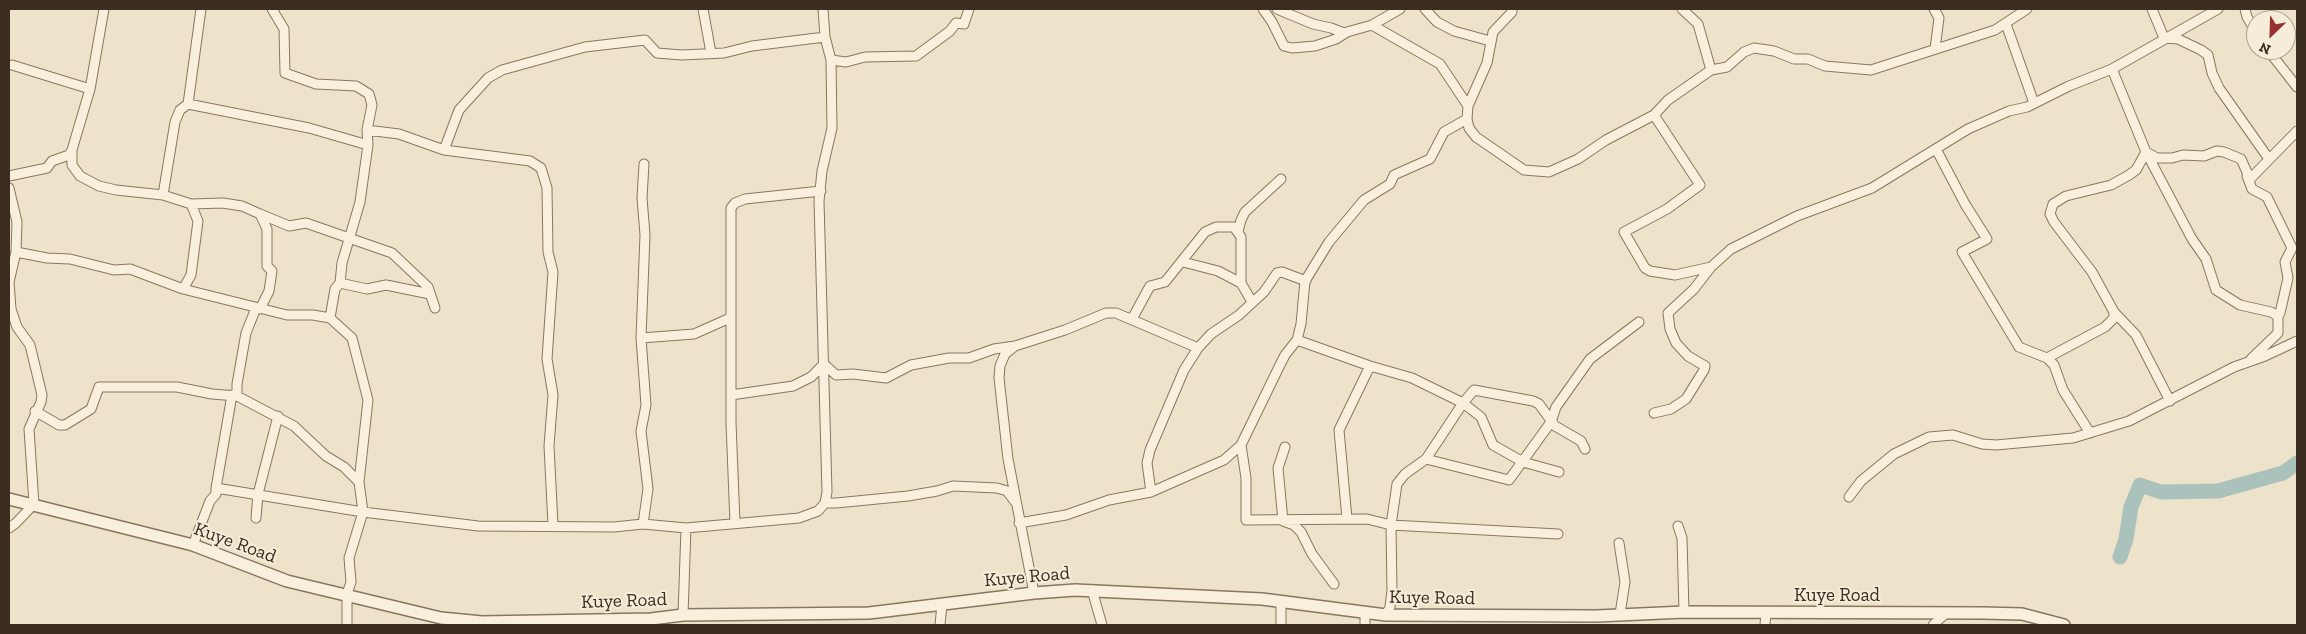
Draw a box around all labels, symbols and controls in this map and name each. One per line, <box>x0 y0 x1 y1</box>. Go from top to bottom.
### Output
north arrow <box>2246 10 2296 60</box>
text: N <box>2257 38 2273 58</box>
street label: Kuye Road <box>191 518 279 568</box>
street label: Kuye Road <box>983 562 1071 592</box>
street label: Kuye Road <box>1794 585 1880 607</box>
street label: Kuye Road <box>1389 586 1475 610</box>
street label: Kuye Road <box>581 588 667 614</box>

